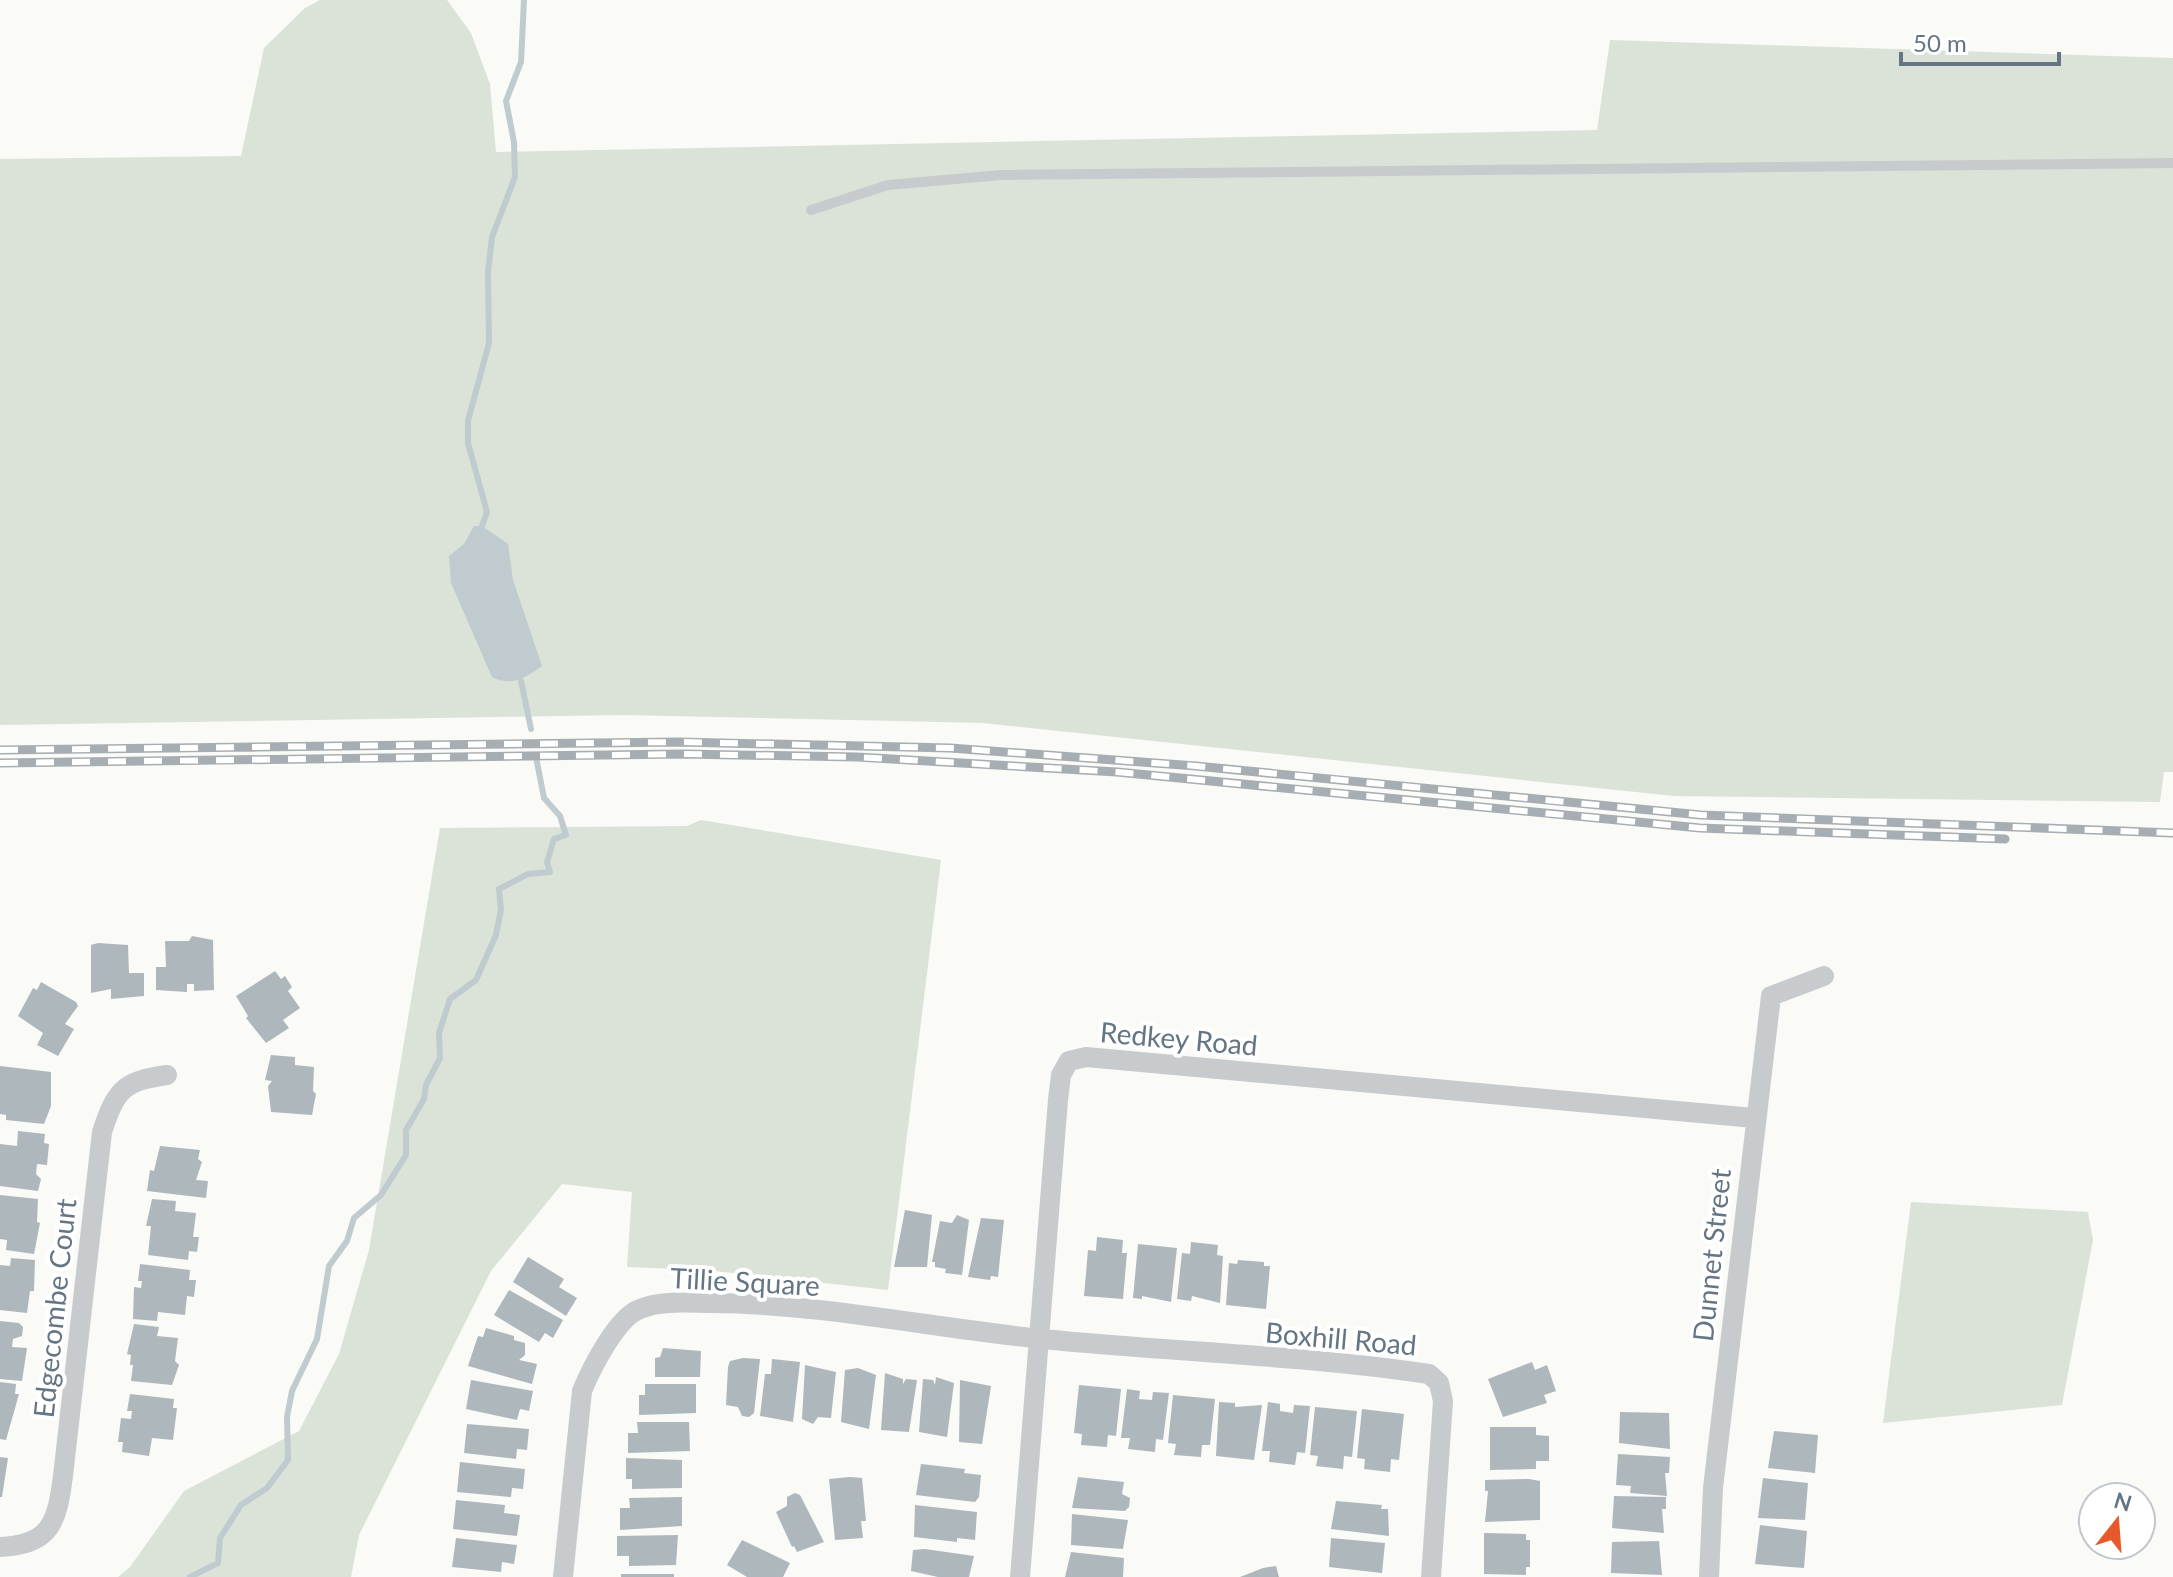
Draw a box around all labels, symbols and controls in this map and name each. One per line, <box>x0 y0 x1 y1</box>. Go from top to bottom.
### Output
scale bar <box>1901 16 2059 66</box>
text: 50 m <box>1913 28 1967 57</box>
street label: Redkey Road <box>1099 1014 1259 1062</box>
street label: Dunnet Street <box>1685 1167 1737 1343</box>
street label: Edgecombe Court <box>26 1197 82 1419</box>
street label: Tillie Square <box>669 1260 821 1302</box>
street label: Boxhill Road <box>1264 1314 1418 1362</box>
north arrow <box>2077 1481 2157 1561</box>
text: N <box>2111 1486 2135 1517</box>

